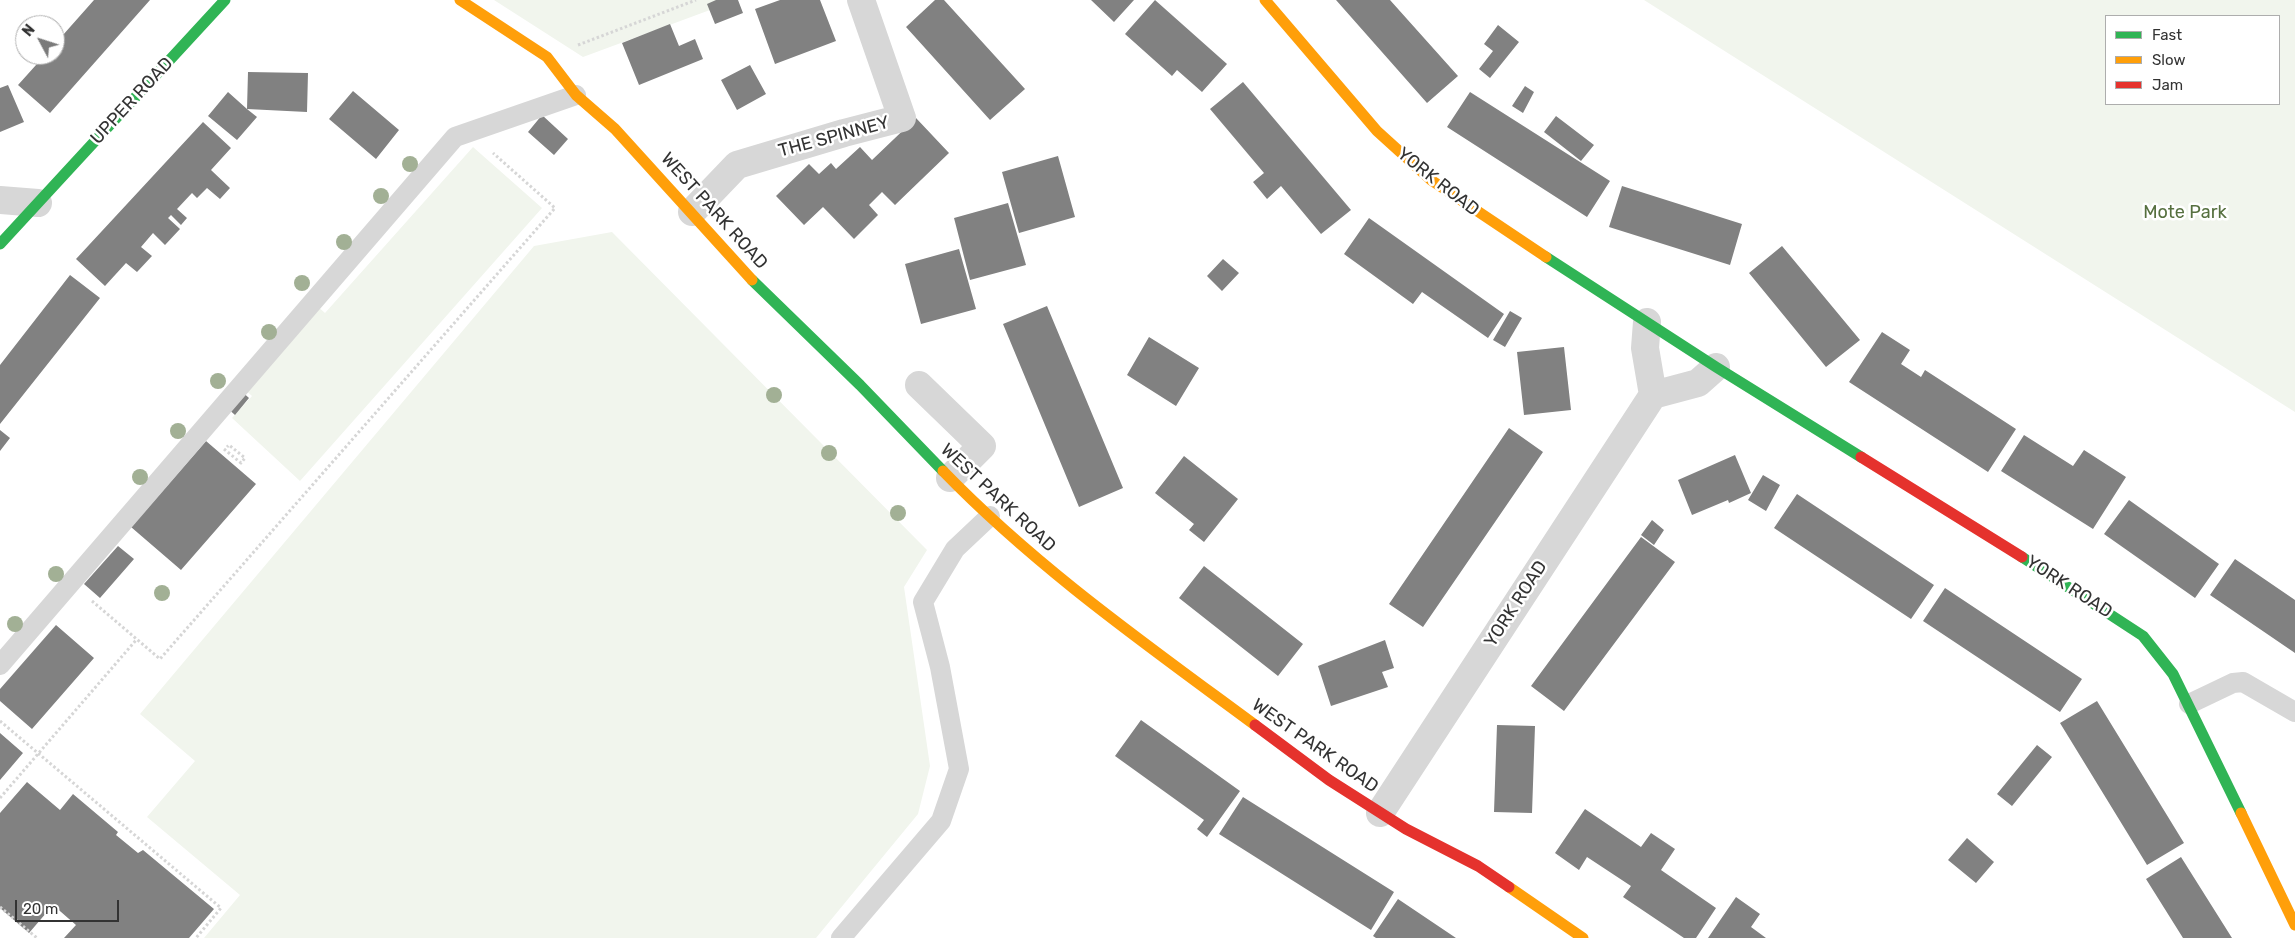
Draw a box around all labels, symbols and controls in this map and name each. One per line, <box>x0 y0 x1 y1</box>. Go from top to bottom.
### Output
north arrow <box>15 15 65 65</box>
legend <box>2105 15 2280 105</box>
text: N <box>19 21 39 40</box>
text: Fast <box>2152 26 2182 44</box>
text: Slow <box>2152 51 2185 69</box>
street label: UPPER ROAD <box>86 53 178 149</box>
text: Jam <box>2152 76 2183 94</box>
street label: THE SPINNEY <box>776 112 892 162</box>
street label: YORK ROAD <box>1393 143 1483 221</box>
street label: WEST PARK ROAD <box>656 148 772 274</box>
park label: Mote Park <box>2143 202 2227 224</box>
street label: WEST PARK ROAD <box>936 439 1060 557</box>
street label: YORK ROAD <box>2022 551 2116 623</box>
street label: YORK ROAD <box>1480 557 1552 651</box>
street label: WEST PARK ROAD <box>1248 694 1382 798</box>
scale bar <box>18 890 121 922</box>
text: 20 m <box>23 900 58 918</box>

